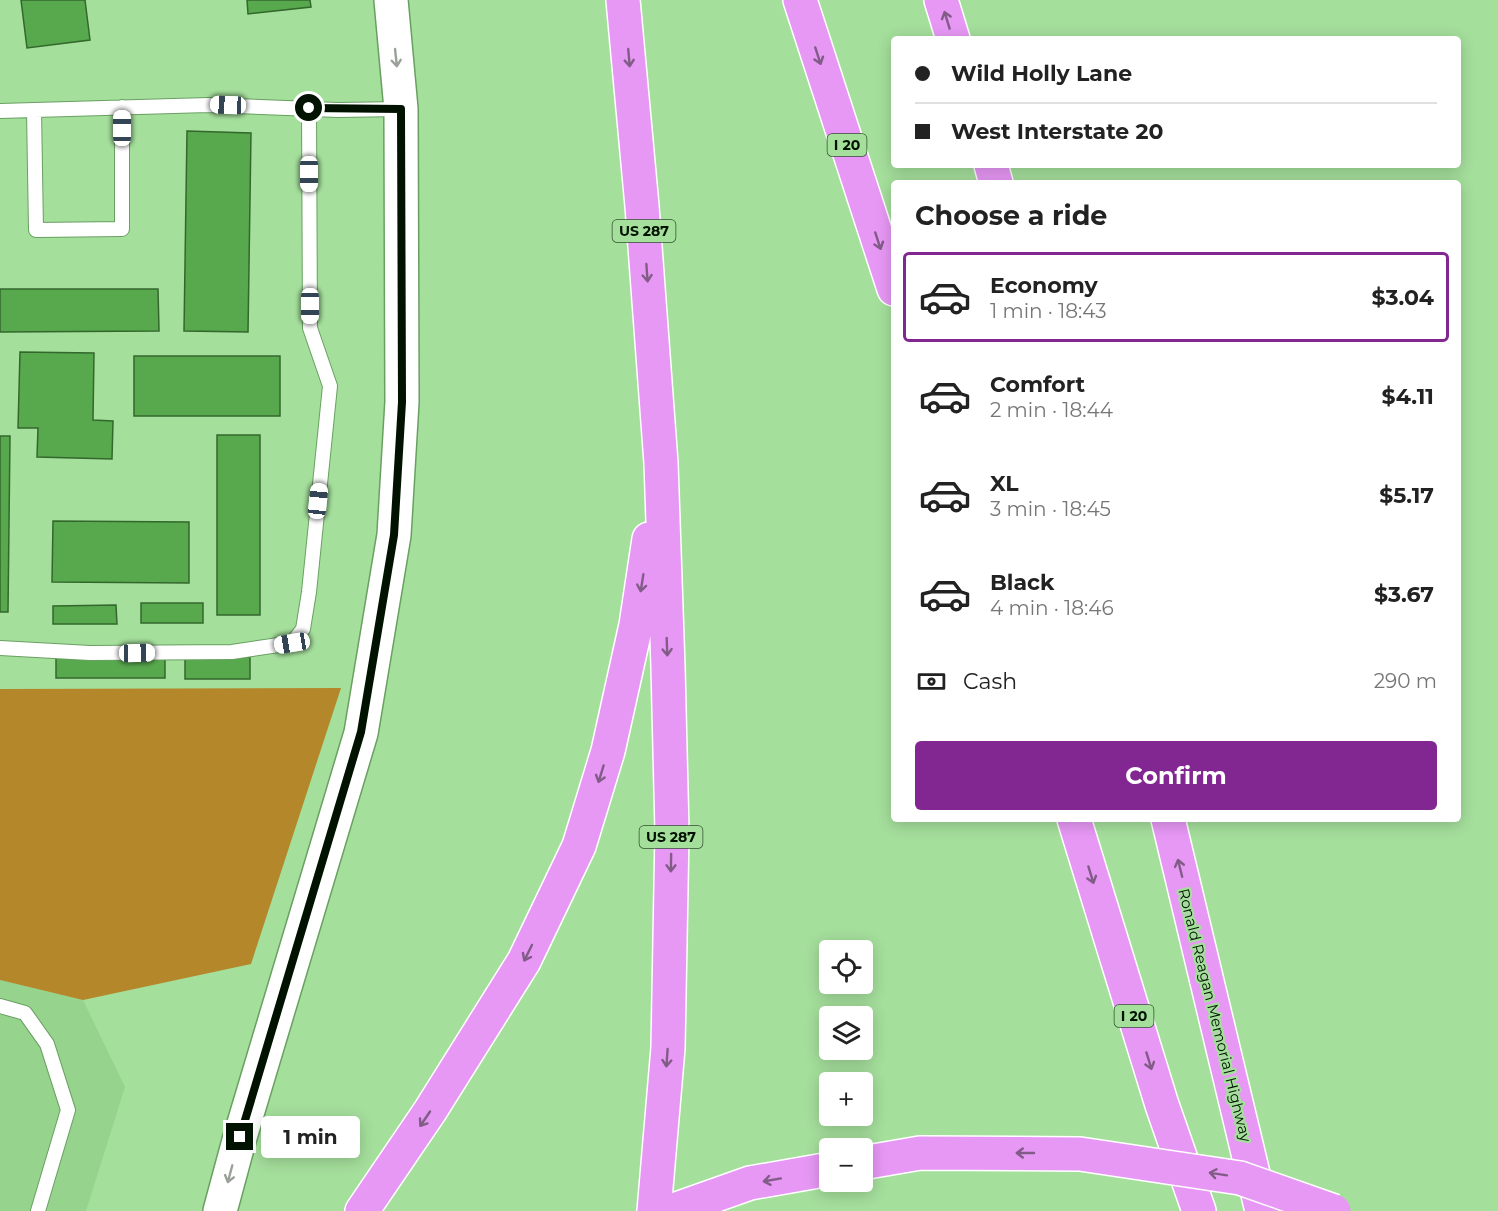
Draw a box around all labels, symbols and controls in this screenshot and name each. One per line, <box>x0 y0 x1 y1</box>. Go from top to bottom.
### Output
one-way arrow <box>941 10 952 29</box>
one-way arrow <box>813 46 824 65</box>
one-way arrow <box>391 48 402 68</box>
one-way arrow <box>624 48 635 68</box>
text: Wild Holly Lane <box>951 60 1132 87</box>
route start <box>295 94 322 121</box>
car <box>210 95 246 115</box>
car <box>113 110 131 146</box>
text: West Interstate 20 <box>951 118 1163 145</box>
road number: I 20 <box>828 134 866 156</box>
car <box>300 156 318 192</box>
text: Choose a ride <box>915 199 1107 232</box>
road number: US 287 <box>612 220 676 242</box>
one-way arrow <box>873 231 884 250</box>
one-way arrow <box>642 263 653 283</box>
icon: car <box>918 270 972 324</box>
text: Economy <box>990 272 1098 299</box>
text: $3.04 <box>1371 284 1434 311</box>
car <box>301 288 319 324</box>
text: 1 min · 18:43 <box>990 299 1107 323</box>
icon: car <box>918 369 972 423</box>
text: Comfort <box>990 371 1085 398</box>
text: $4.11 <box>1381 383 1434 410</box>
text: 2 min · 18:44 <box>990 398 1113 422</box>
icon: car <box>918 468 972 522</box>
text: XL <box>990 470 1019 497</box>
car <box>307 482 329 520</box>
text: $5.17 <box>1379 482 1434 509</box>
text: 3 min · 18:45 <box>990 497 1111 521</box>
icon: car <box>918 567 972 621</box>
text: Black <box>990 569 1054 596</box>
one-way arrow <box>637 573 648 592</box>
text: $3.67 <box>1374 581 1434 608</box>
text: 4 min · 18:46 <box>990 596 1114 620</box>
car <box>273 631 311 655</box>
one-way arrow <box>662 637 673 657</box>
car <box>119 644 155 662</box>
icon: cash <box>915 665 948 698</box>
text: Cash <box>963 668 1017 695</box>
text: 290 m <box>1374 669 1437 693</box>
button: Confirm <box>915 741 1437 810</box>
one-way arrow <box>595 764 606 783</box>
road number: US 287 <box>640 826 702 848</box>
one-way arrow <box>665 853 677 873</box>
one-way arrow <box>1173 859 1185 878</box>
one-way arrow <box>1086 865 1097 884</box>
street label: Ronald Reagan Memorial Highway <box>1174 886 1256 1145</box>
map controls <box>819 940 873 1192</box>
button: locate <box>819 940 873 994</box>
one-way arrow <box>521 944 533 962</box>
road number: I 20 <box>1114 1005 1154 1027</box>
button: layers <box>819 1006 873 1060</box>
one-way arrow <box>662 1048 673 1068</box>
one-way arrow <box>1144 1051 1155 1070</box>
button: + <box>819 1072 873 1126</box>
one-way arrow <box>419 1110 431 1127</box>
callout: 1 min <box>261 1116 360 1158</box>
route end <box>226 1123 253 1150</box>
text: 1 min <box>283 1125 338 1149</box>
button: − <box>819 1138 873 1192</box>
one-way arrow <box>1015 1147 1035 1159</box>
one-way arrow <box>224 1164 235 1183</box>
one-way arrow <box>1209 1169 1229 1180</box>
one-way arrow <box>763 1174 782 1185</box>

